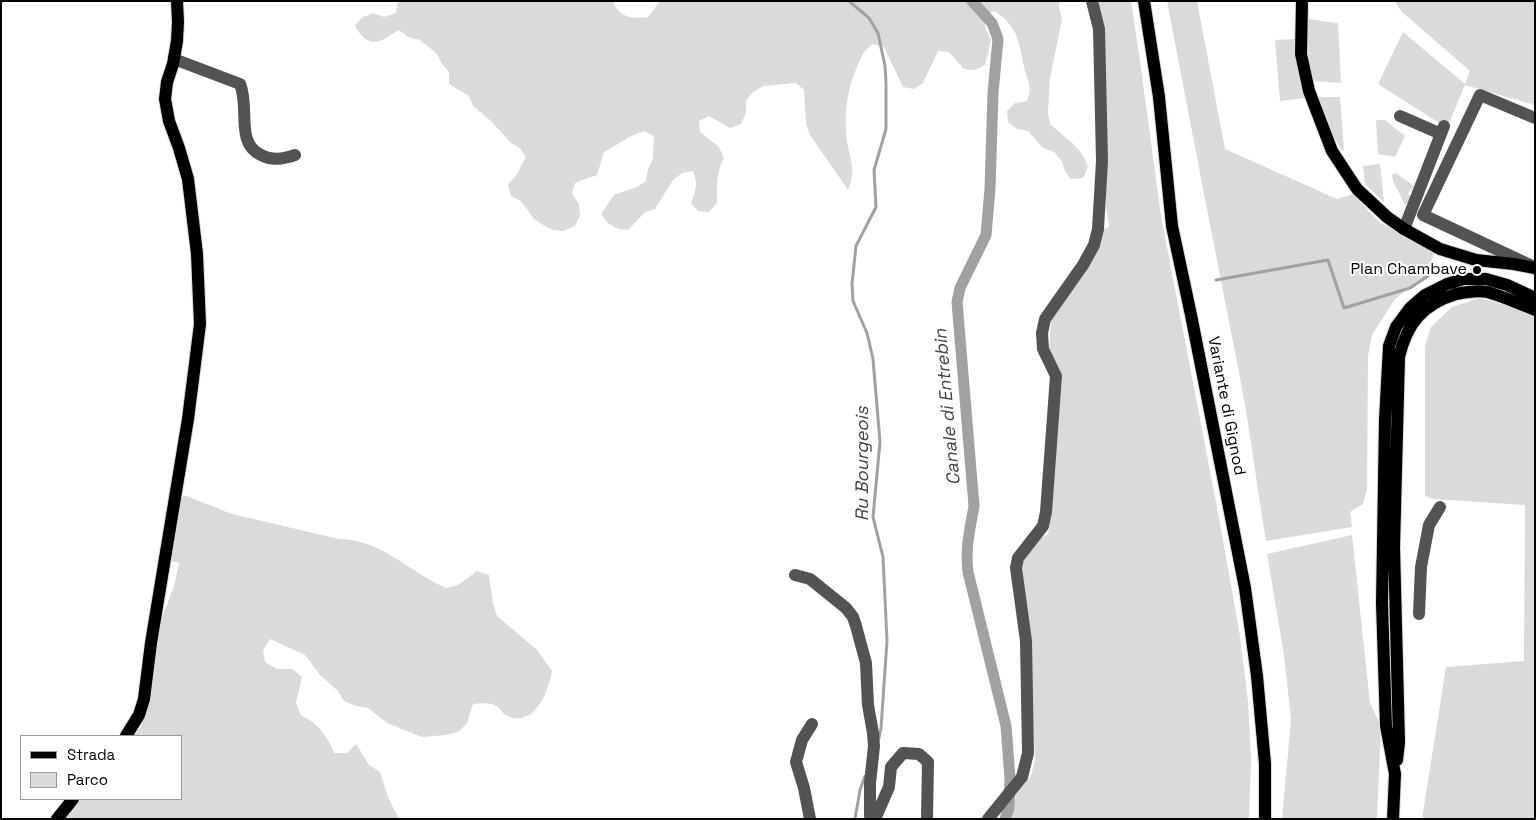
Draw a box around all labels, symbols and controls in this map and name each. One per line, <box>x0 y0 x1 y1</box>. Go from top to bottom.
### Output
place label: Plan Chambave <box>1350 260 1467 280</box>
marker: Plan Chambave <box>1471 264 1483 276</box>
water label: Canale di Entrebin <box>930 328 966 486</box>
street label: Variante di Gignod <box>1203 335 1249 477</box>
water label: Ru Bourgeois <box>852 407 874 521</box>
legend <box>20 735 182 800</box>
text: Strada <box>67 745 115 764</box>
text: Parco <box>67 770 108 789</box>

